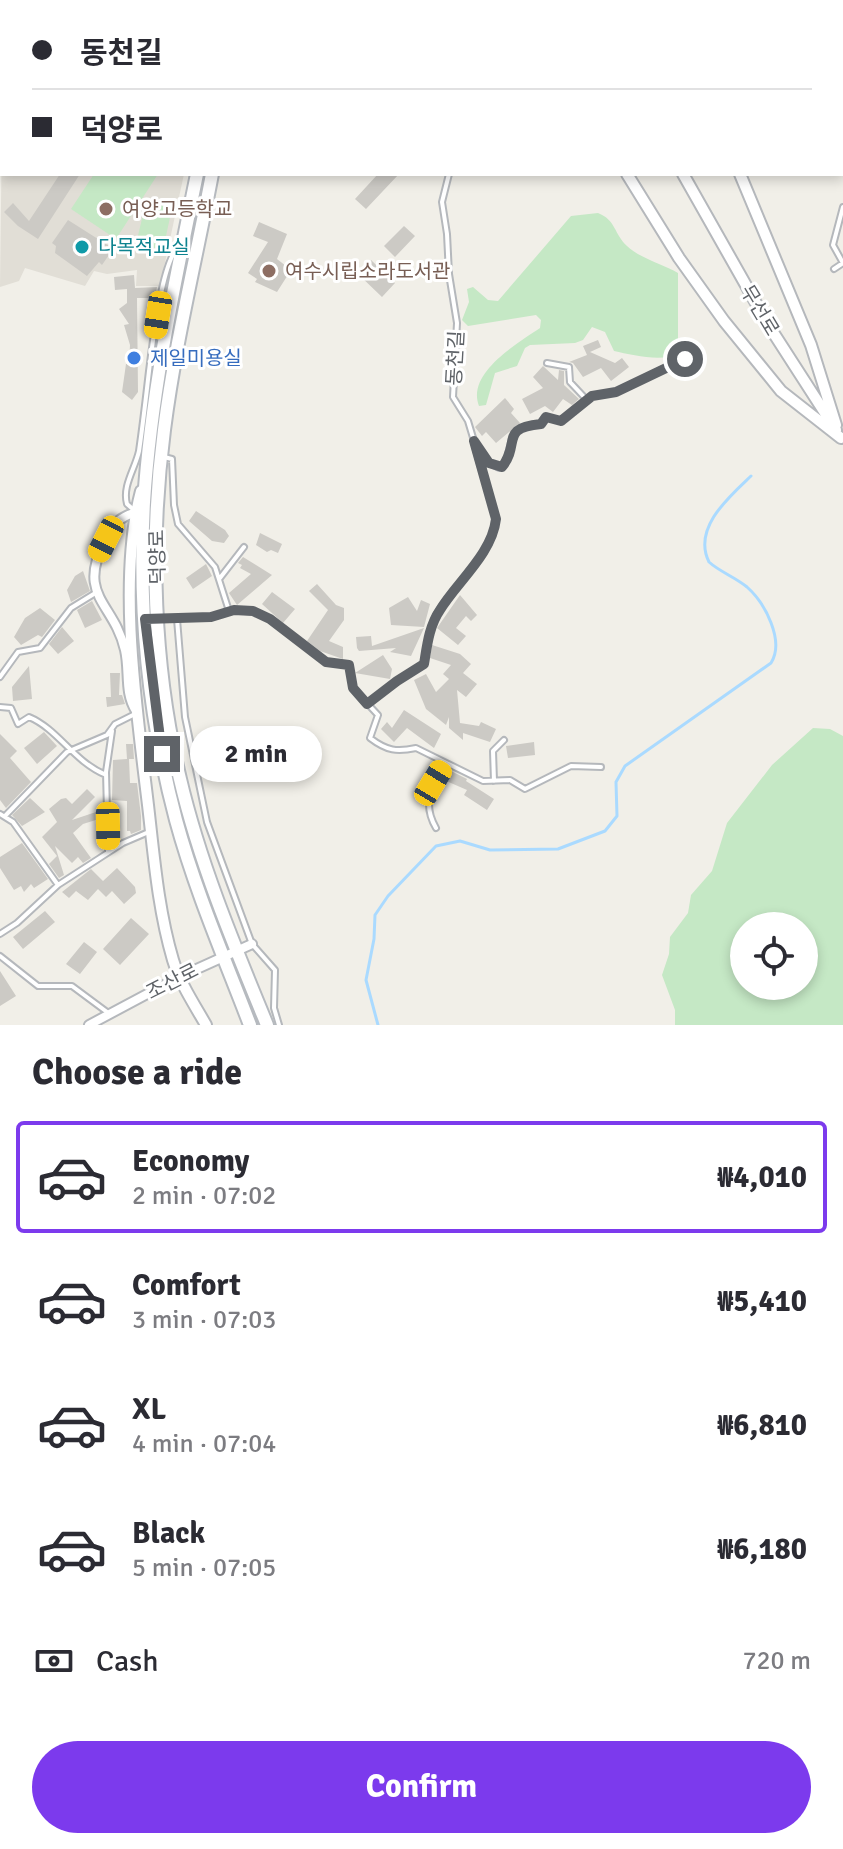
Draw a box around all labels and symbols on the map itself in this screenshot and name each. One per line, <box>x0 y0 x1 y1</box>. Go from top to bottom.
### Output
place label: 여양고등학교 <box>122 197 232 222</box>
marker: 여양고등학교 <box>97 200 115 218</box>
place label: 다목적교실 <box>98 235 190 260</box>
marker: 다목적교실 <box>73 238 91 256</box>
place label: 여수시립소라도서관 <box>285 259 451 284</box>
marker: 여수시립소라도서관 <box>260 262 278 280</box>
street label: 무선로 <box>735 280 785 340</box>
car <box>142 289 174 341</box>
street label: 동천길 <box>442 330 469 386</box>
route start <box>667 341 703 377</box>
place label: 제일미용실 <box>150 346 242 371</box>
marker: 제일미용실 <box>125 349 143 367</box>
car <box>84 512 128 566</box>
street label: 덕양로 <box>145 529 170 585</box>
callout: 2 min <box>190 726 322 782</box>
route end <box>144 736 180 772</box>
car <box>410 756 456 810</box>
car <box>96 802 120 850</box>
street label: 조산로 <box>142 958 202 1005</box>

